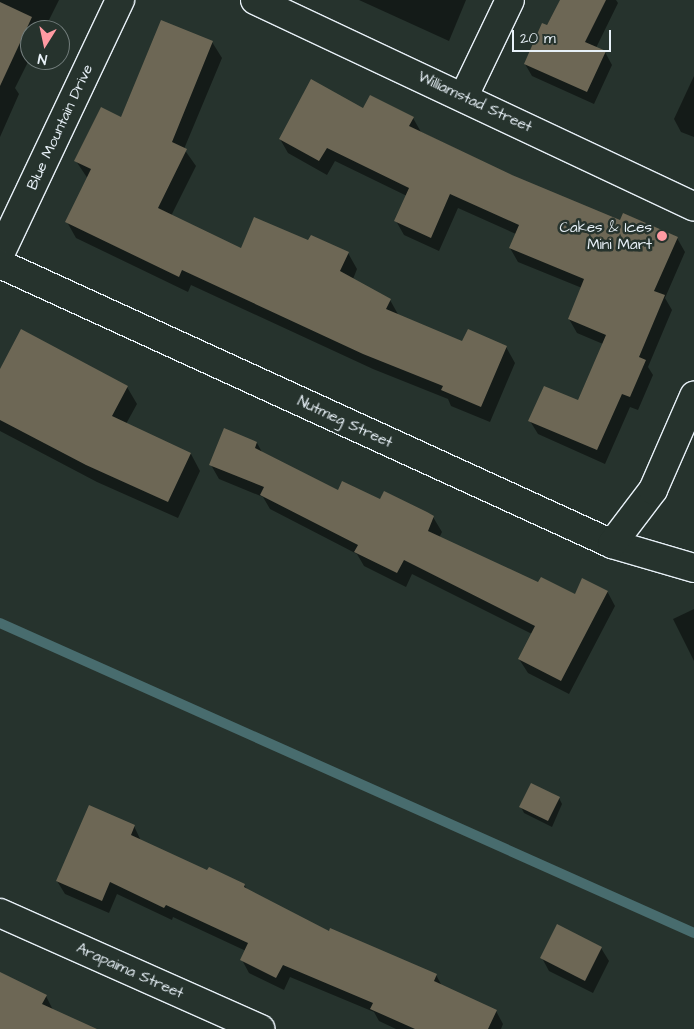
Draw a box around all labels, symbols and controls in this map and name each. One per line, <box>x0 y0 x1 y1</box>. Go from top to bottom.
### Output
north arrow <box>20 20 70 70</box>
scale bar <box>514 20 613 52</box>
text: 20 m <box>520 28 556 49</box>
text: N <box>37 48 49 69</box>
street label: Blue Mountain Drive <box>23 61 97 193</box>
street label: Williamstad Street <box>415 68 535 136</box>
place label: Cakes & Ices Mini Mart <box>559 218 652 253</box>
marker: Cakes & Ices Mini Mart <box>656 230 668 242</box>
street label: Nutmeg Street <box>295 392 395 452</box>
street label: Arapaima Street <box>74 939 186 1003</box>

